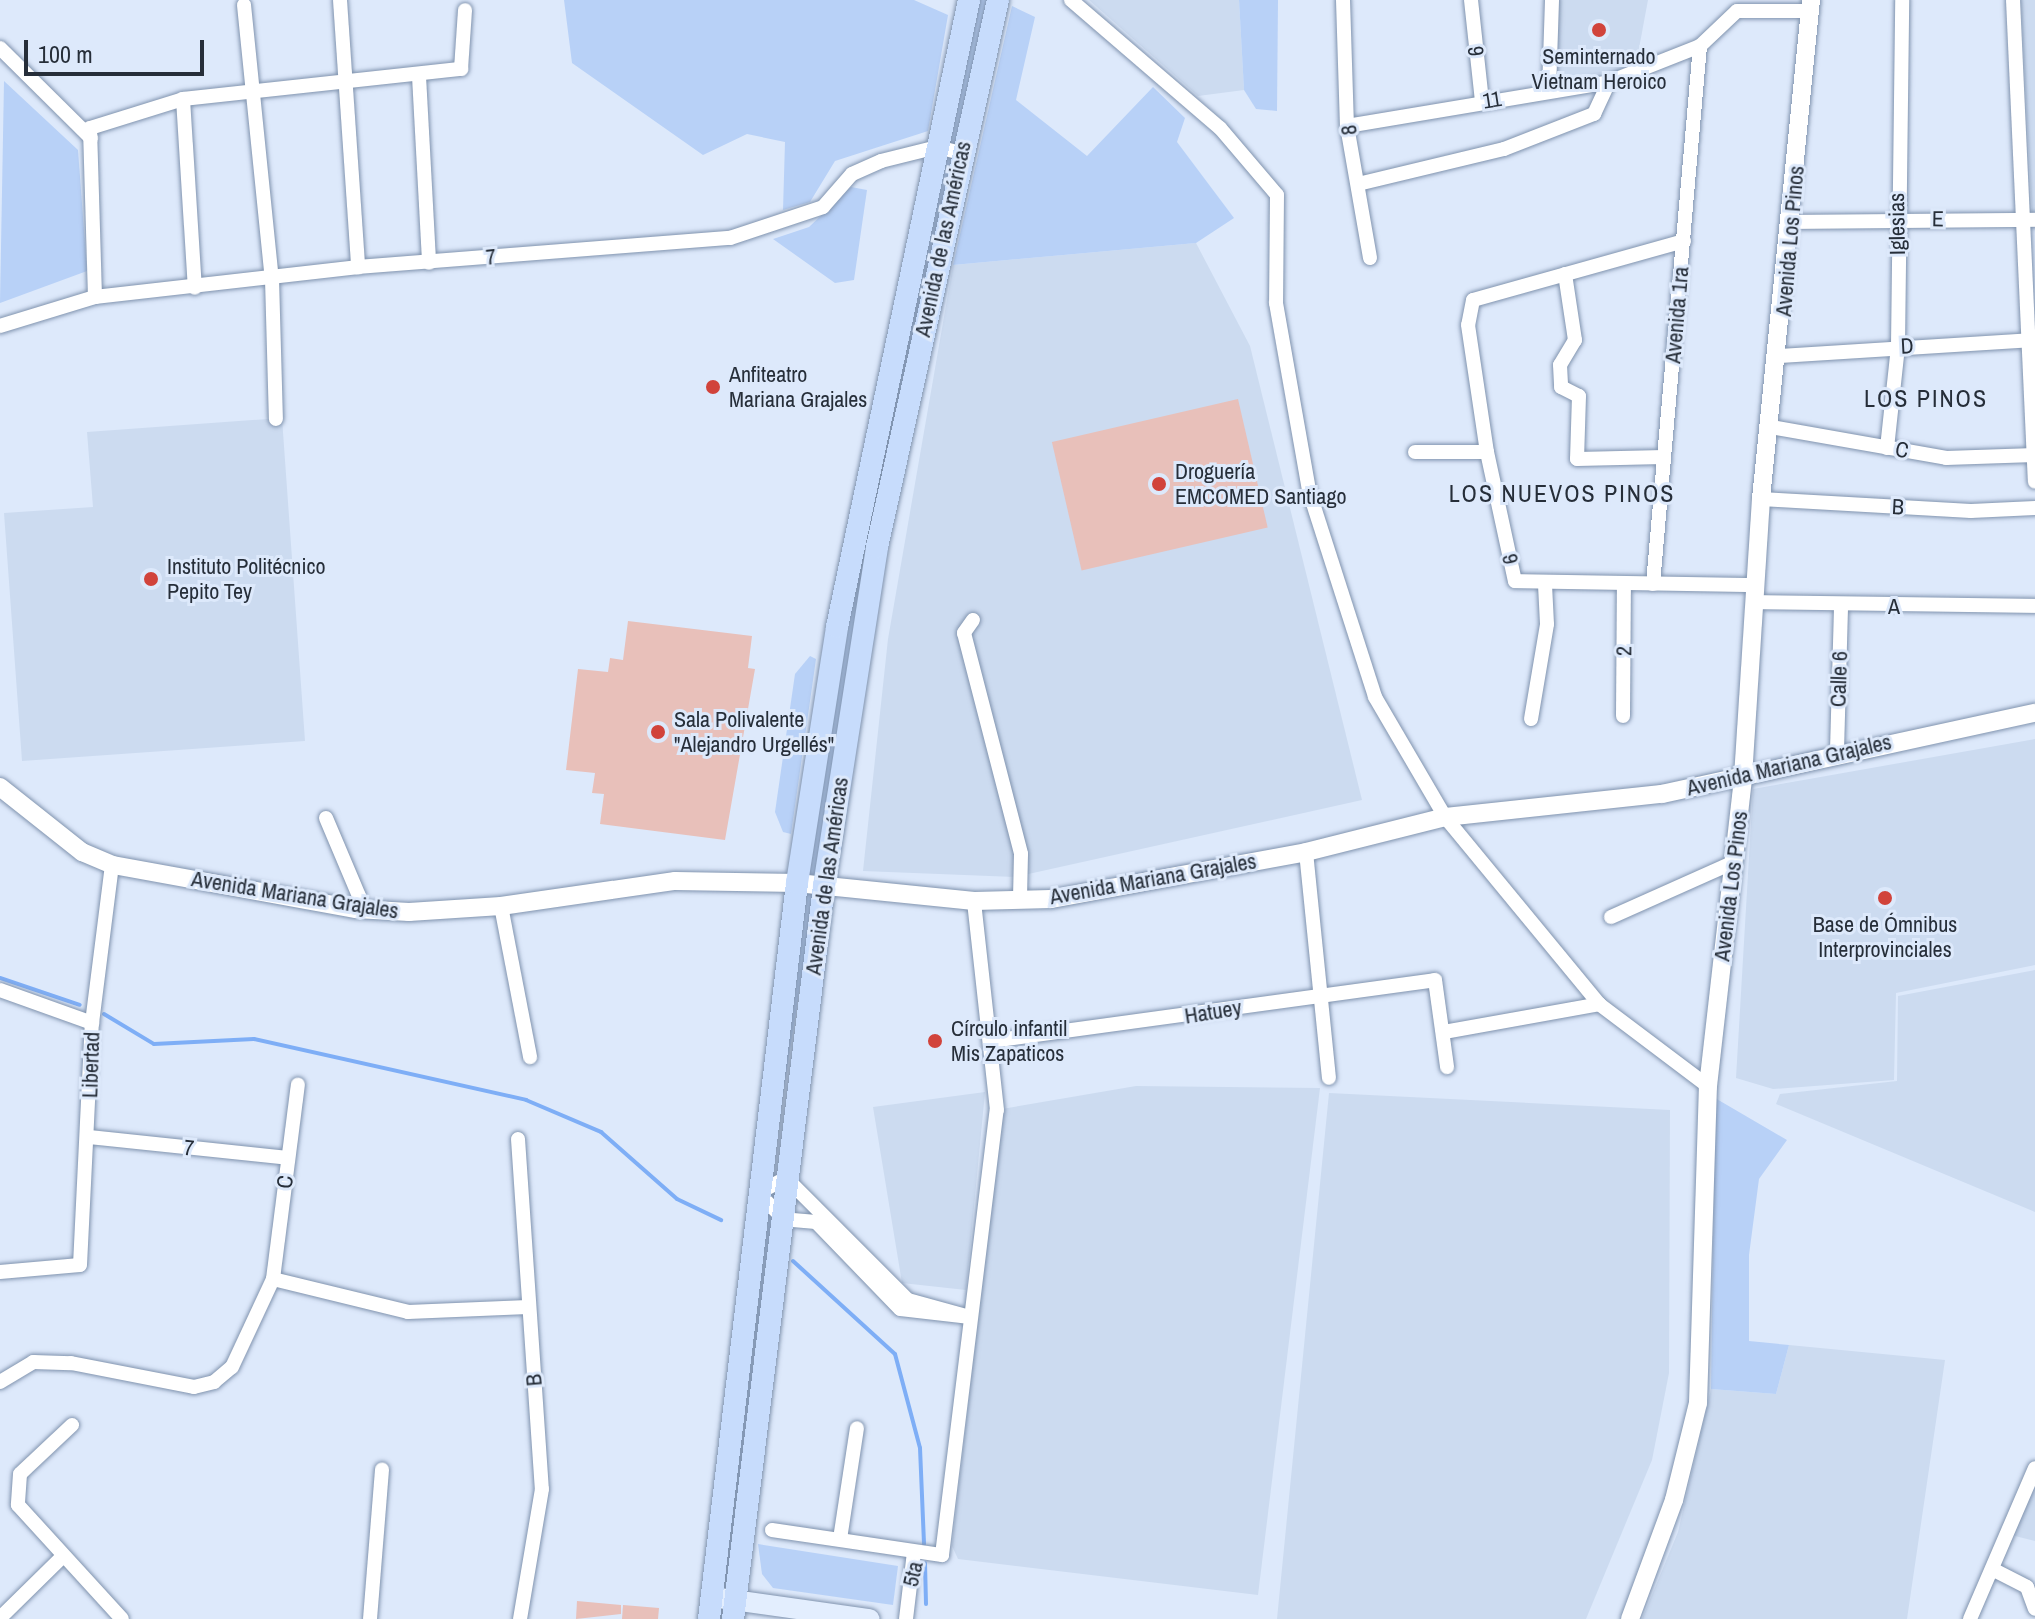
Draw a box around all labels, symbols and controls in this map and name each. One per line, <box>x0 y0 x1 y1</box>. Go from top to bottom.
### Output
marker: Seminternado Vietnam Heroico <box>1590 21 1608 39</box>
scale bar <box>28 24 208 74</box>
text: 100 m <box>38 38 93 70</box>
place label: Seminternado Vietnam Heroico <box>1531 43 1667 94</box>
street label: 6 <box>1462 45 1490 57</box>
street label: 11 <box>1481 85 1503 115</box>
street label: 8 <box>1335 123 1363 137</box>
street label: Avenida de las Américas <box>909 138 977 340</box>
street label: Avenida Los Pinos <box>1770 165 1810 317</box>
street label: Iglesias <box>1883 193 1911 255</box>
street label: E <box>1932 206 1944 232</box>
street label: 7 <box>485 243 497 271</box>
street label: Avenida 1ra <box>1660 266 1694 364</box>
street label: D <box>1900 332 1914 360</box>
place label: Anfiteatro Mariana Grajales <box>729 361 867 412</box>
marker: Anfiteatro Mariana Grajales <box>704 378 722 396</box>
district label: LOS PINOS <box>1864 385 1988 413</box>
street label: C <box>1893 436 1911 464</box>
place label: Droguería EMCOMED Santiago <box>1175 458 1346 510</box>
marker: Droguería EMCOMED Santiago <box>1150 475 1168 493</box>
district label: LOS NUEVOS PINOS <box>1449 480 1675 508</box>
street label: B <box>1891 494 1905 520</box>
street label: 9 <box>1496 551 1524 567</box>
place label: Instituto Politécnico Pepito Tey <box>167 553 325 604</box>
marker: Instituto Politécnico Pepito Tey <box>142 570 160 588</box>
street label: A <box>1888 594 1900 620</box>
street label: 2 <box>1611 646 1637 656</box>
street label: Calle 6 <box>1825 650 1853 708</box>
place label: Sala Polivalente "Alejandro Urgellés" <box>674 706 834 758</box>
marker: Sala Polivalente "Alejandro Urgellés" <box>649 723 667 741</box>
street label: Avenida Mariana Grajales <box>1684 729 1894 801</box>
street label: Avenida de las Américas <box>800 775 854 977</box>
street label: Avenida Los Pinos <box>1709 809 1753 963</box>
street label: Avenida Mariana Grajales <box>1048 848 1258 910</box>
street label: Avenida Mariana Grajales <box>190 866 400 924</box>
marker: Base de Ómnibus Interprovinciales <box>1876 889 1894 907</box>
place label: Base de Ómnibus Interprovinciales <box>1813 911 1957 962</box>
street label: Hatuey <box>1183 994 1243 1030</box>
place label: Círculo infantil Mis Zapaticos <box>951 1015 1067 1066</box>
street label: Libertad <box>77 1031 105 1099</box>
marker: Círculo infantil Mis Zapaticos <box>926 1032 944 1050</box>
street label: 7 <box>183 1134 195 1162</box>
street label: C <box>271 1174 299 1190</box>
street label: B <box>520 1373 548 1387</box>
street label: 5ta <box>897 1559 929 1589</box>

